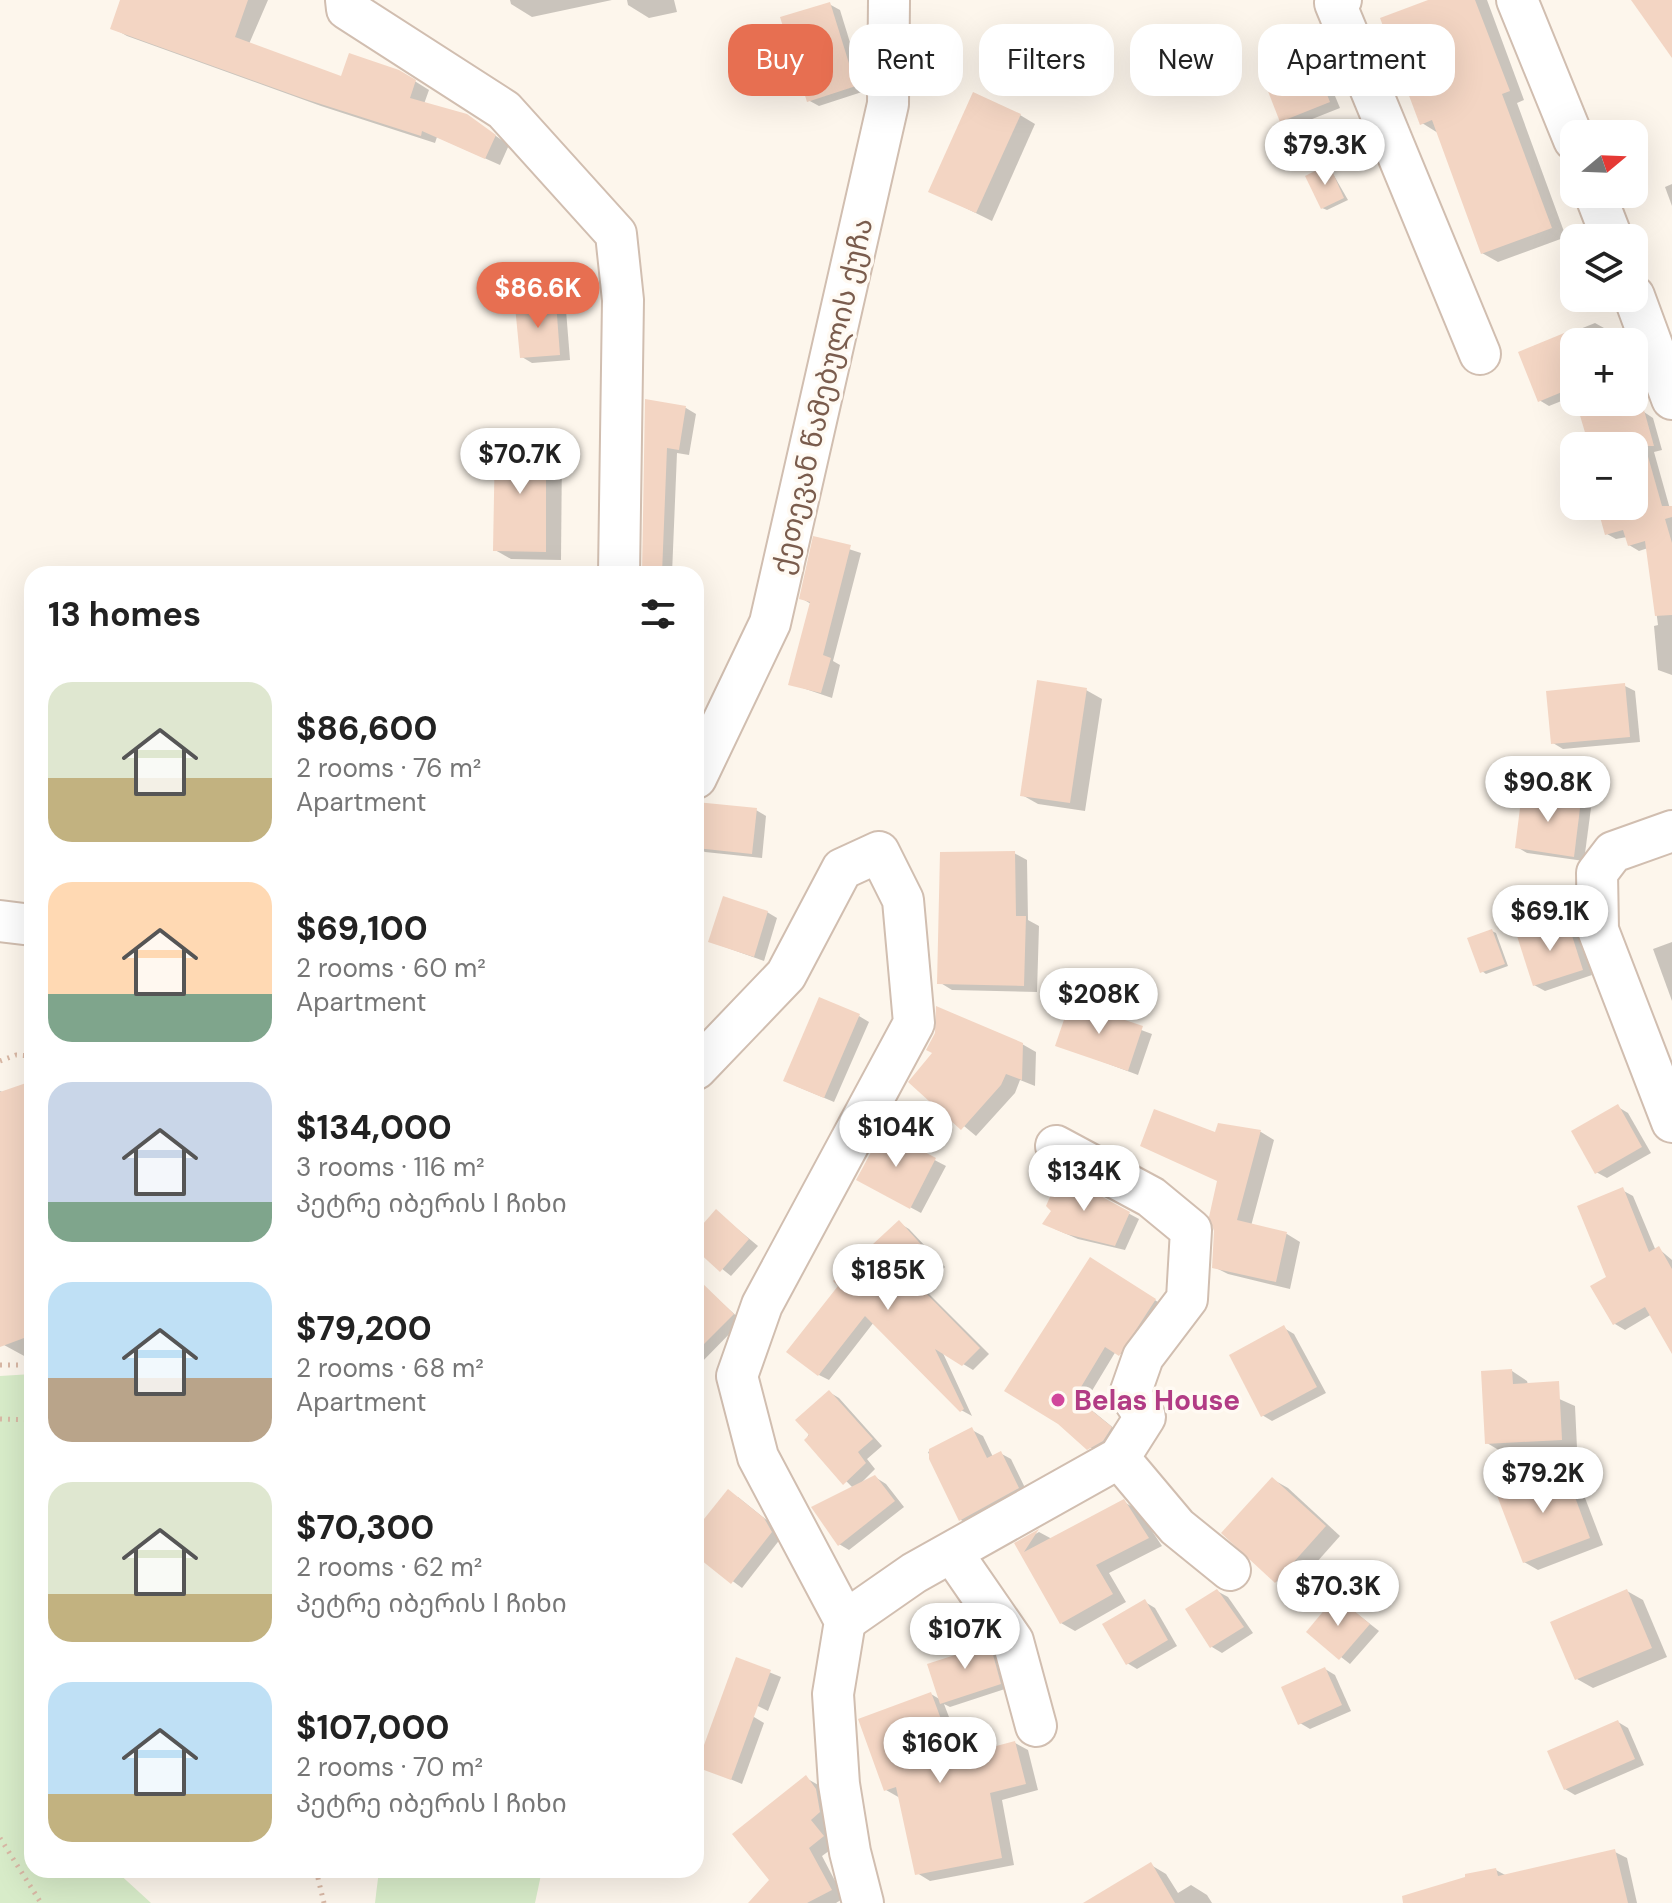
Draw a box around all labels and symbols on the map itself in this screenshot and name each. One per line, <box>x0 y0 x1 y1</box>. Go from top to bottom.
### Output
pin: $79.3K <box>1260 119 1390 187</box>
north arrow <box>1560 120 1648 208</box>
street label: ქეთევან წამებულის ქუჩა <box>763 214 881 578</box>
pin: $86.6K <box>473 262 603 330</box>
pin: $70.7K <box>455 428 585 496</box>
pin: $90.8K <box>1483 756 1613 824</box>
pin: $69.1K <box>1485 885 1615 953</box>
pin: $208K <box>1043 968 1155 1036</box>
pin: $104K <box>840 1101 952 1169</box>
pin: $134K <box>1028 1145 1140 1213</box>
pin: $185K <box>832 1244 944 1312</box>
place label: Belas House <box>1074 1382 1240 1419</box>
marker: Belas House <box>1049 1391 1067 1409</box>
pin: $79.2K <box>1478 1447 1608 1515</box>
pin: $70.3K <box>1273 1560 1403 1628</box>
pin: $107K <box>909 1603 1021 1671</box>
pin: $160K <box>884 1717 996 1785</box>

